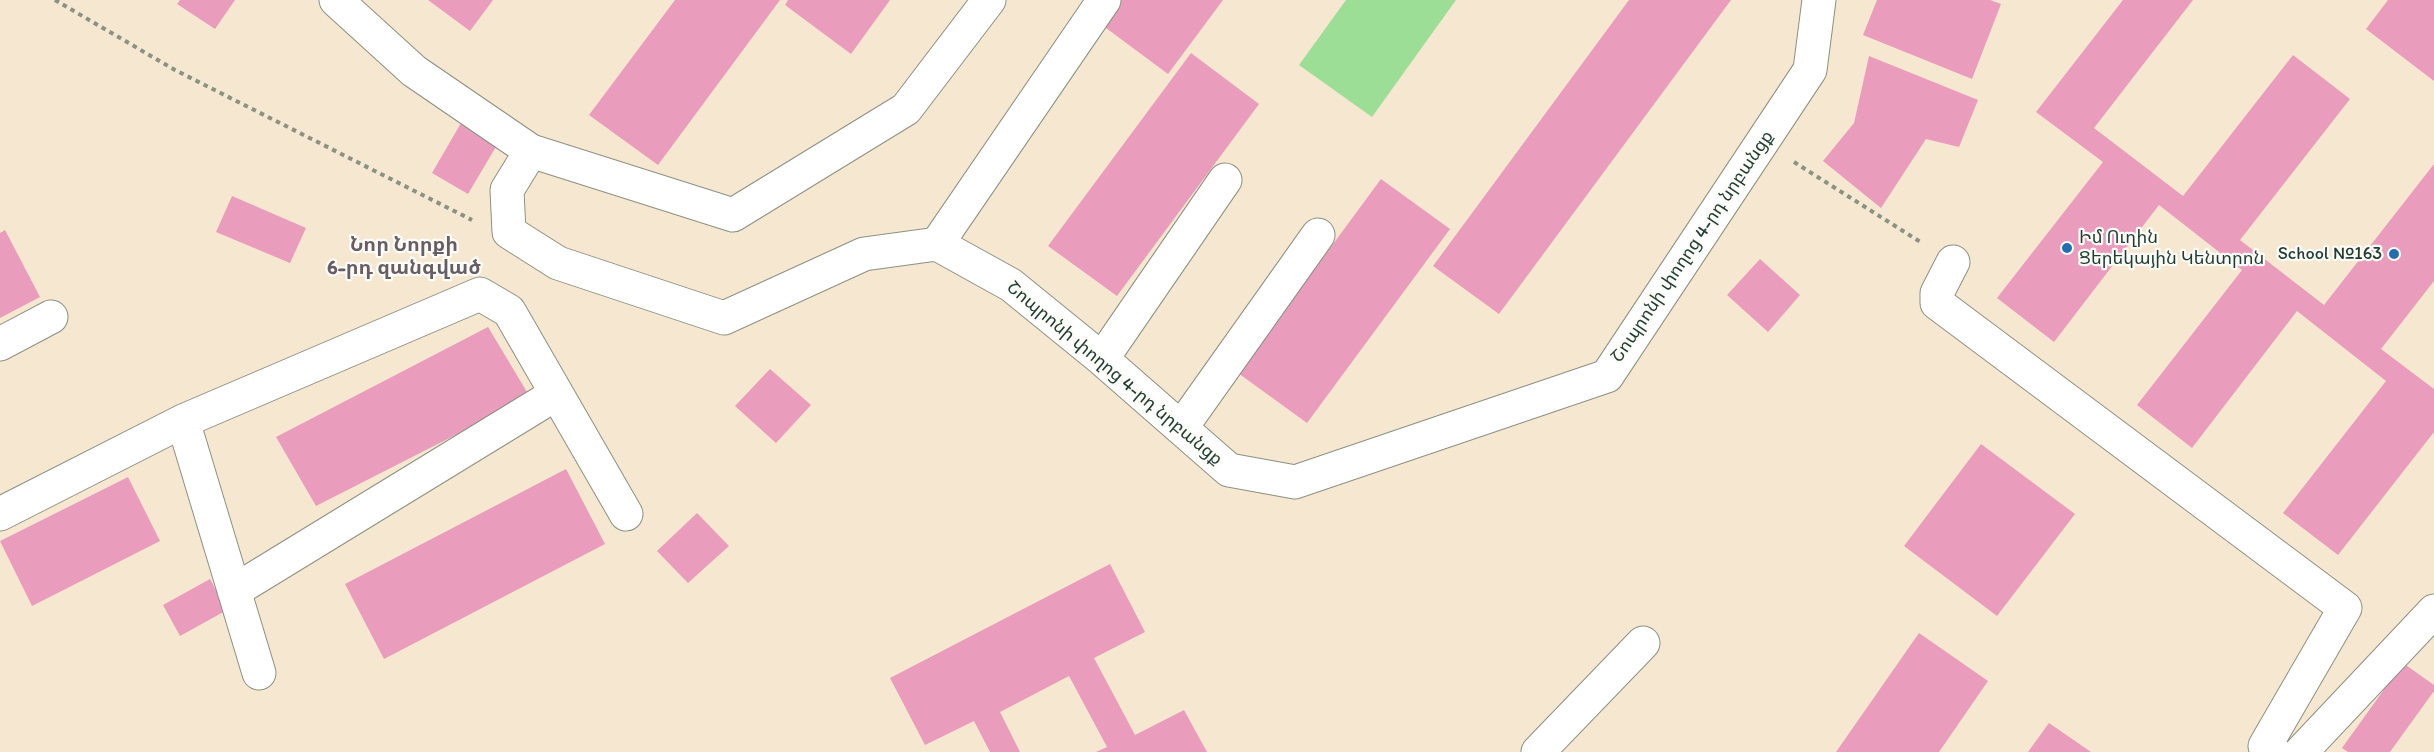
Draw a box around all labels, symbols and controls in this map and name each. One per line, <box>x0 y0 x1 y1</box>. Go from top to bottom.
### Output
street label: Շոպրոնի փողոց 4-րդ նրբանցք <box>1607 127 1779 367</box>
place label: Իմ Ուղին Ցերեկային Կենտրոն <box>2079 227 2264 270</box>
district label: Նոր Նորքի 6-րդ զանգված <box>327 234 481 281</box>
marker: Իմ Ուղին Ցերեկային Կենտրոն <box>2060 241 2074 255</box>
place label: School №163 <box>2278 243 2382 265</box>
marker: School №163 <box>2387 247 2401 261</box>
street label: Շոպրոնի փողոց 4-րդ նրբանցք <box>1002 277 1226 471</box>

